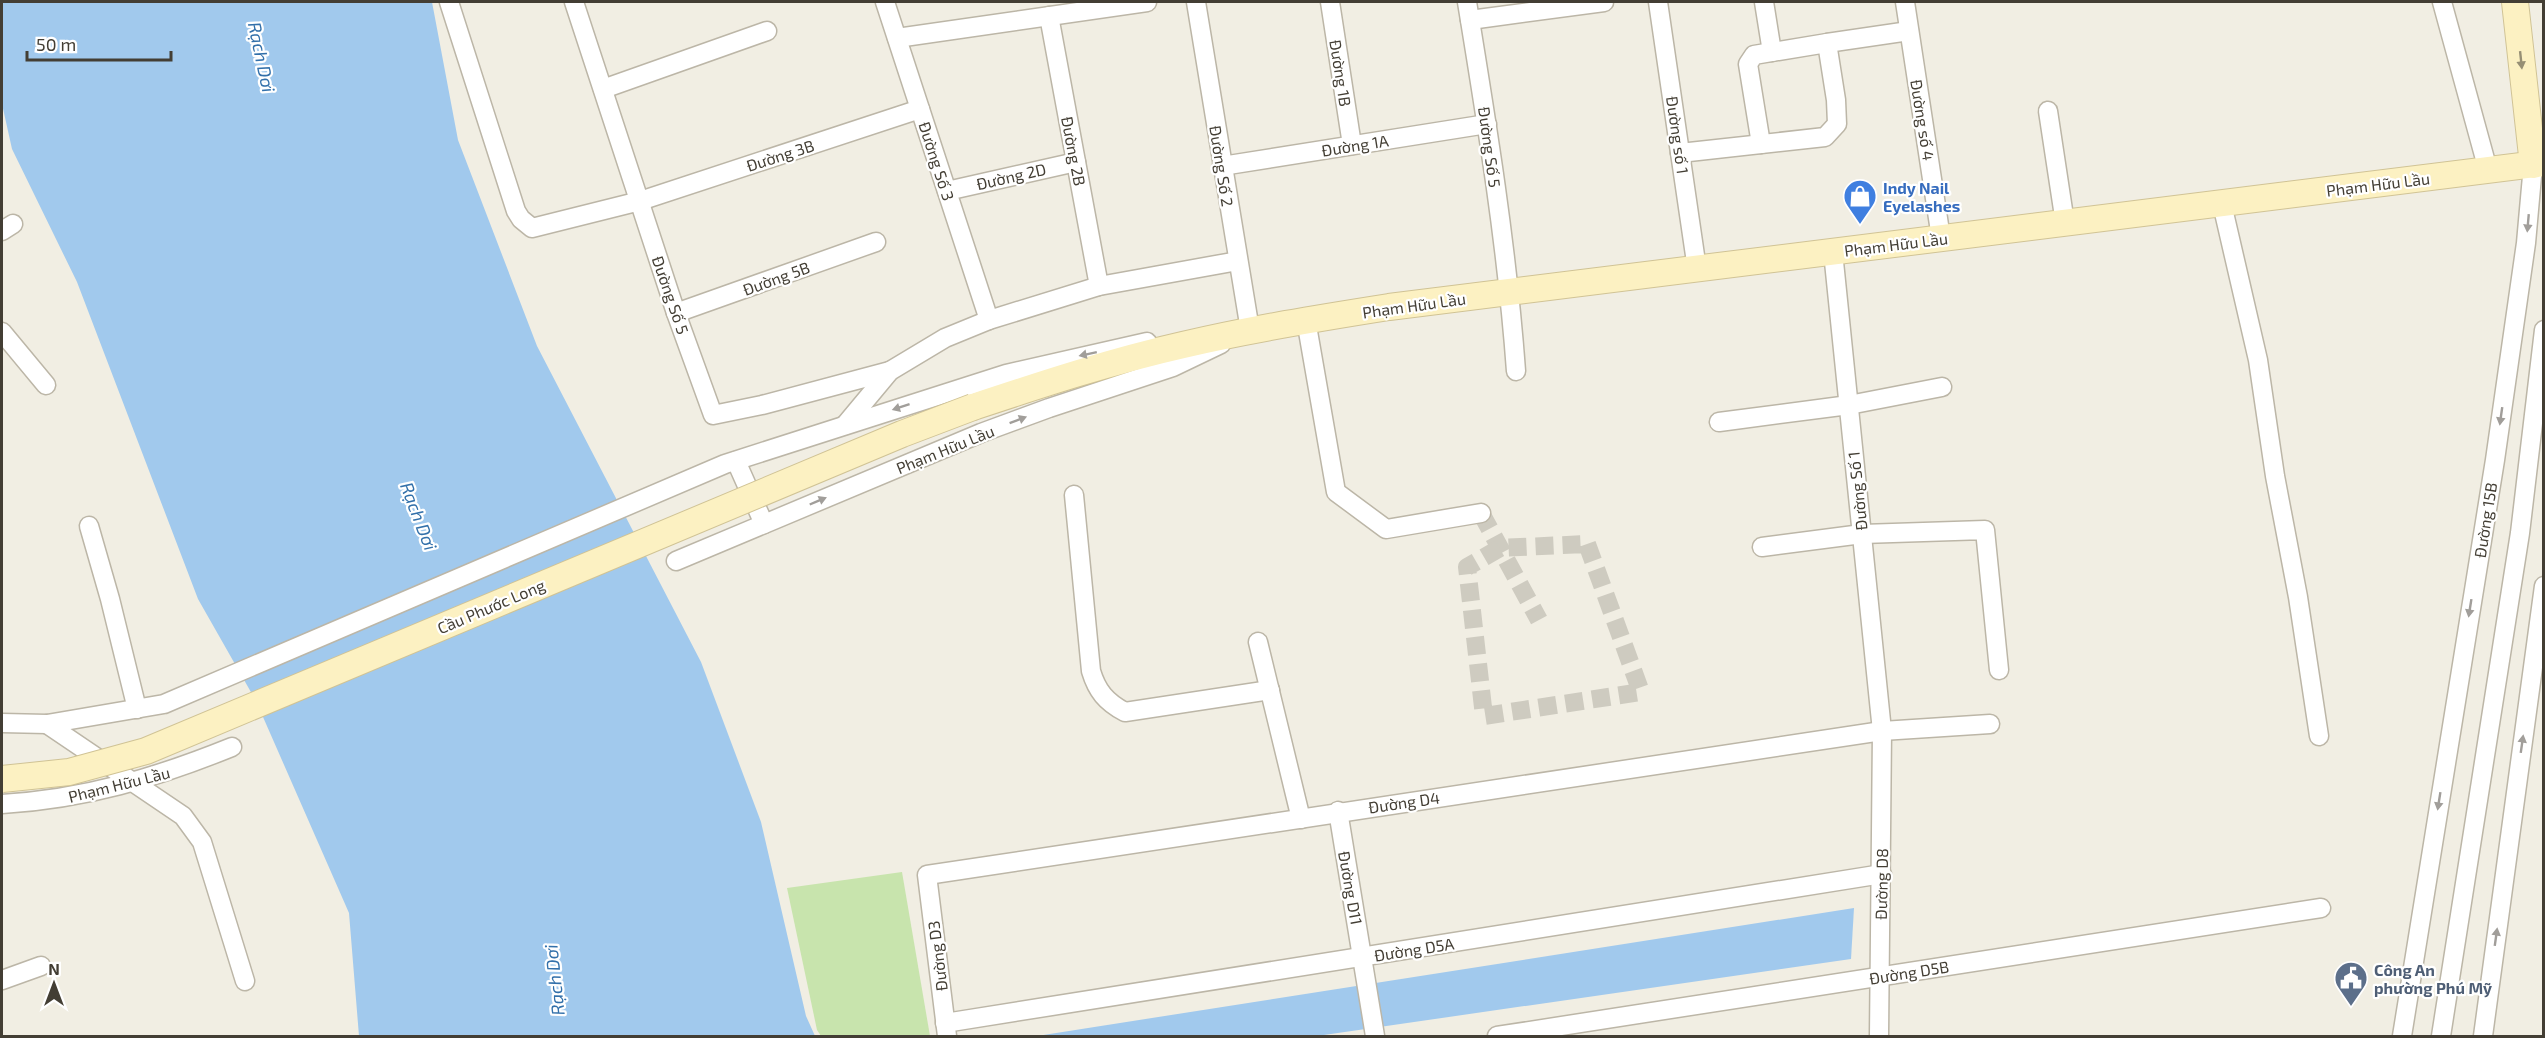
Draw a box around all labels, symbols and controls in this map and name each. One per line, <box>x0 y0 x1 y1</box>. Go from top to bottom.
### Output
water label: Rạch Dơi <box>244 20 280 95</box>
scale bar <box>27 24 171 62</box>
text: 50 m <box>36 33 76 55</box>
street label: Đường 1B <box>1326 38 1356 108</box>
one-way arrow <box>2516 50 2526 69</box>
street label: Đường số 4 <box>1907 78 1939 162</box>
street label: Đường số 1 <box>1663 95 1693 175</box>
street label: Đường Số 5 <box>1475 105 1505 189</box>
street label: Đường 2B <box>1058 115 1090 187</box>
street label: Đường Số 3 <box>915 119 959 203</box>
street label: Đường Số 2 <box>1206 124 1238 208</box>
street label: Đường 1A <box>1320 130 1390 160</box>
street label: Đường 3B <box>744 135 816 175</box>
street label: Đường 2D <box>974 159 1048 193</box>
street label: Phạm Hữu Lầu <box>2325 168 2431 200</box>
shop icon: Indy Nail Eyelashes <box>1842 178 1878 225</box>
place label: Indy Nail Eyelashes <box>1883 178 1960 216</box>
one-way arrow <box>2523 213 2533 232</box>
street label: Phạm Hữu Lầu <box>1843 228 1949 260</box>
street label: Đường Số 5 <box>649 253 693 337</box>
street label: Đường 5B <box>740 257 812 299</box>
street label: Phạm Hữu Lầu <box>1361 288 1467 322</box>
one-way arrow <box>1079 350 1097 360</box>
one-way arrow <box>892 403 910 412</box>
one-way arrow <box>2497 407 2506 426</box>
one-way arrow <box>1009 414 1027 424</box>
street label: Phạm Hữu Lầu <box>893 421 997 477</box>
street label: Đường Số 1 <box>1843 451 1871 531</box>
water label: Rạch Dơi <box>396 479 442 554</box>
street label: Đường 15B <box>2470 481 2500 559</box>
one-way arrow <box>809 496 827 506</box>
street label: Cầu Phước Long <box>434 575 548 637</box>
one-way arrow <box>2465 599 2474 618</box>
one-way arrow <box>2518 734 2527 753</box>
street label: Phạm Hữu Lầu <box>66 762 172 806</box>
street label: Đường D4 <box>1367 788 1441 816</box>
one-way arrow <box>2435 792 2444 811</box>
street label: Đường D8 <box>1871 848 1891 920</box>
street label: Đường D11 <box>1335 850 1367 926</box>
street label: Đường D3 <box>923 920 951 992</box>
one-way arrow <box>2492 927 2501 946</box>
street label: Đường D5A <box>1373 933 1455 965</box>
water label: Rạch Dơi <box>539 943 569 1017</box>
north arrow <box>24 954 84 1014</box>
street label: Đường D5B <box>1868 956 1950 988</box>
text: N <box>48 959 60 978</box>
public building icon: Công An phường Phú Mỹ <box>2333 960 2369 1007</box>
place label: Công An phường Phú Mỹ <box>2374 960 2492 998</box>

